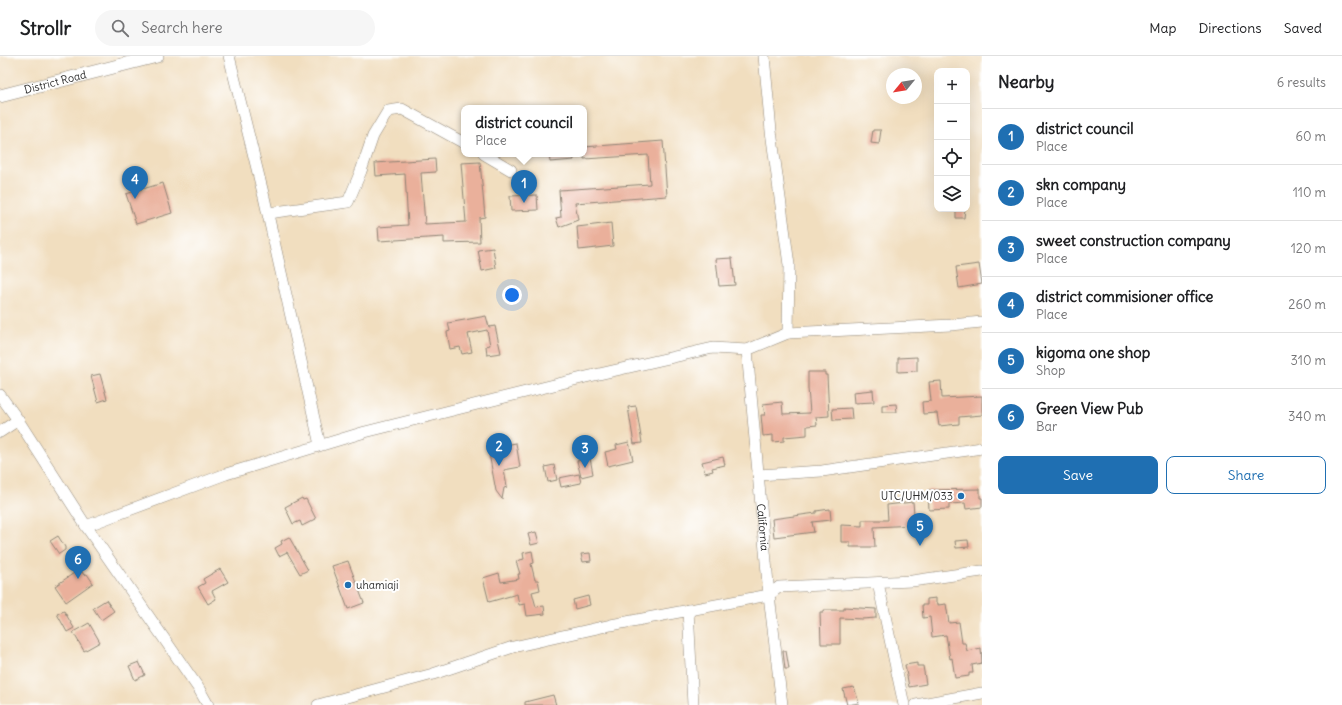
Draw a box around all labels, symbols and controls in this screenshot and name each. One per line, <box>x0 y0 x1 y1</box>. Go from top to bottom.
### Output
search box <box>95 10 375 46</box>
text: Strollr <box>20 16 71 40</box>
icon: search <box>109 17 131 39</box>
text: Search here <box>141 18 223 37</box>
text: Map <box>1149 19 1176 37</box>
text: Directions <box>1198 19 1262 37</box>
text: Saved <box>1284 19 1322 37</box>
street label: District Road <box>23 67 88 97</box>
north arrow <box>886 68 922 104</box>
map controls <box>934 68 970 212</box>
button: + <box>934 68 970 104</box>
text: Nearby <box>998 71 1054 93</box>
text: 6 results <box>1277 74 1326 91</box>
button: − <box>934 104 970 140</box>
popup <box>461 105 587 157</box>
text: district council <box>475 113 573 132</box>
text: district council <box>1036 119 1134 138</box>
text: 1 <box>1008 128 1014 145</box>
text: 60 m <box>1295 128 1326 145</box>
text: Place <box>475 132 507 149</box>
text: Place <box>1036 138 1067 155</box>
button: locate <box>934 140 970 176</box>
pin: 4 <box>122 166 148 199</box>
pin: 1 <box>511 170 537 203</box>
text: skn company <box>1036 175 1126 194</box>
button: layers <box>934 176 970 212</box>
text: 2 <box>1007 184 1015 201</box>
text: 110 m <box>1293 184 1326 201</box>
text: Place <box>1036 194 1067 211</box>
text: sweet construction company <box>1036 231 1231 250</box>
text: 3 <box>1007 240 1015 257</box>
text: 120 m <box>1291 240 1326 257</box>
text: Place <box>1036 250 1067 267</box>
your location <box>502 285 522 305</box>
text: district commisioner office <box>1036 287 1213 306</box>
text: 4 <box>1007 296 1015 313</box>
text: 260 m <box>1288 296 1326 313</box>
text: Place <box>1036 306 1067 323</box>
text: kigoma one shop <box>1036 343 1150 362</box>
text: 5 <box>1007 352 1015 369</box>
text: 310 m <box>1291 352 1326 369</box>
text: Shop <box>1036 362 1065 379</box>
text: Green View Pub <box>1036 399 1143 418</box>
text: 6 <box>1007 408 1015 425</box>
text: 340 m <box>1288 408 1326 425</box>
text: Bar <box>1036 418 1057 435</box>
pin: 2 <box>486 433 512 466</box>
pin: 3 <box>572 435 598 468</box>
button: Save <box>998 456 1158 494</box>
button: Share <box>1166 456 1326 494</box>
place label: UTC/UHM/033 <box>881 489 953 503</box>
marker: UTC/UHM/033 <box>956 491 966 501</box>
street label: California <box>754 503 772 552</box>
pin: 5 <box>907 513 933 546</box>
pin: 6 <box>65 546 91 579</box>
place label: uhamiaji <box>356 578 398 592</box>
marker: uhamiaji <box>343 580 353 590</box>

